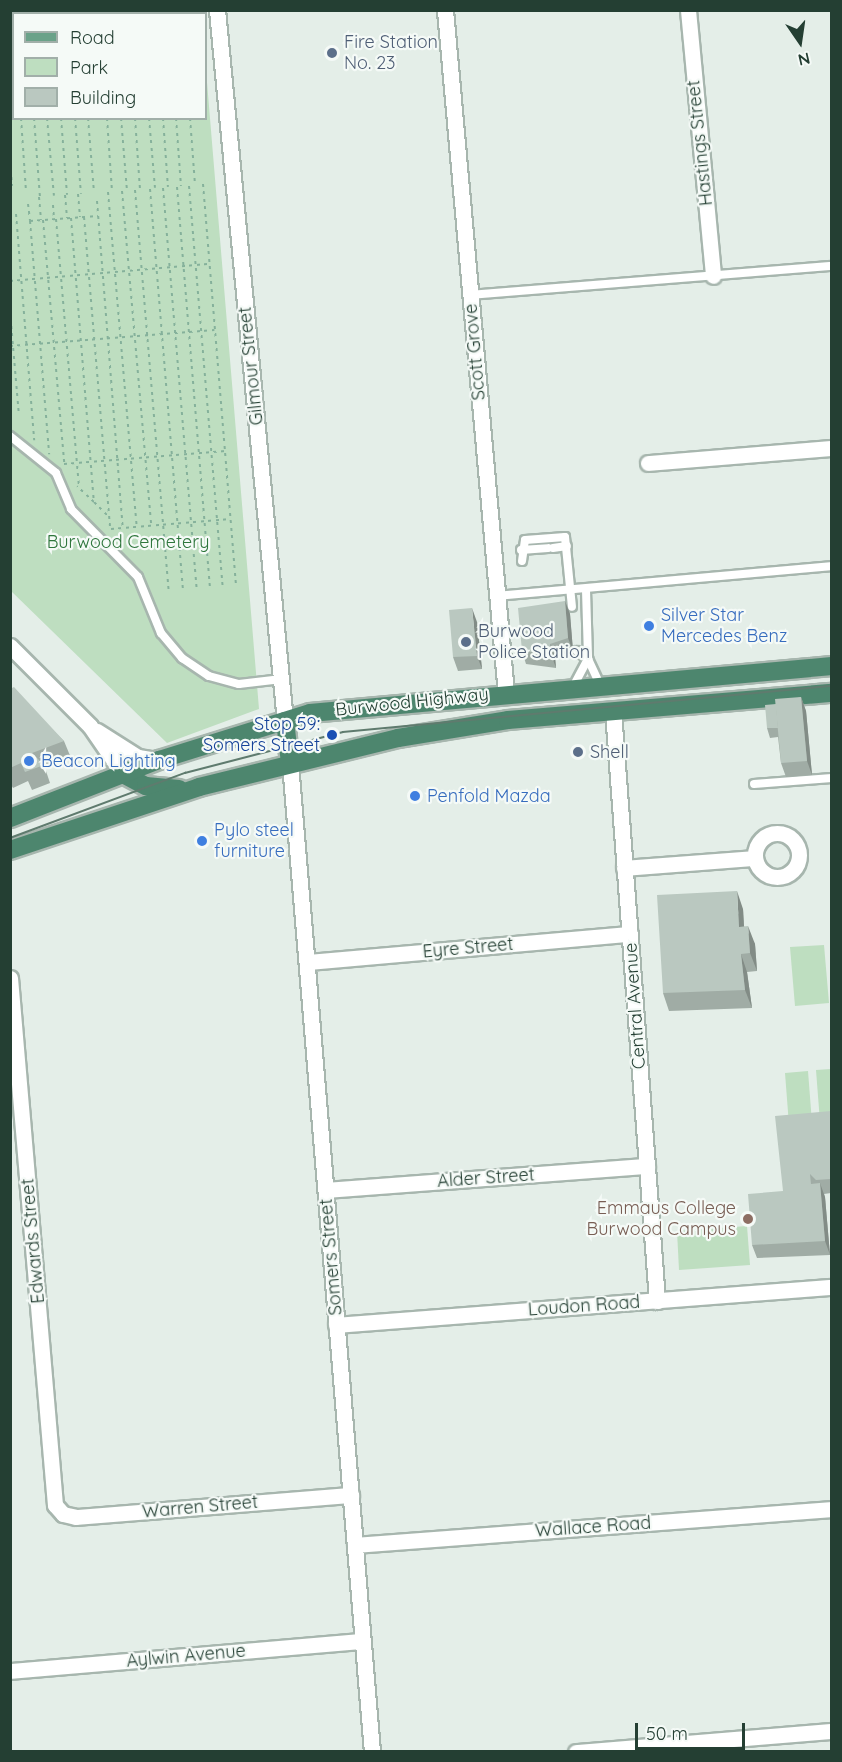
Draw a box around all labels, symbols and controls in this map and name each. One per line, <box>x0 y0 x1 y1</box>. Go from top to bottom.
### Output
legend <box>12 12 207 120</box>
north arrow <box>770 12 830 72</box>
text: Road <box>70 26 115 49</box>
place label: Fire Station No. 23 <box>344 32 438 74</box>
marker: Fire Station No. 23 <box>325 46 339 60</box>
text: N <box>796 48 812 71</box>
text: Park <box>70 56 108 79</box>
street label: Hastings Street <box>683 79 717 207</box>
text: Building <box>70 86 136 109</box>
street label: Scott Grove <box>460 303 490 401</box>
street label: Gilmour Street <box>234 306 268 426</box>
park label: Burwood Cemetery <box>47 531 209 553</box>
place label: Silver Star Mercedes Benz <box>661 605 787 648</box>
marker: Silver Star Mercedes Benz <box>642 619 656 633</box>
place label: Burwood Police Station <box>478 621 590 664</box>
marker: Burwood Police Station <box>459 635 473 649</box>
street label: Burwood Highway <box>334 683 490 721</box>
place label: Stop 59: Somers Street <box>203 714 320 756</box>
marker: Stop 59: Somers Street <box>325 728 339 742</box>
place label: Shell <box>590 741 629 763</box>
marker: Shell <box>571 745 585 759</box>
place label: Beacon Lighting <box>41 750 176 772</box>
marker: Beacon Lighting <box>22 754 36 768</box>
place label: Penfold Mazda <box>427 785 551 807</box>
marker: Penfold Mazda <box>408 789 422 803</box>
place label: Pylo steel furniture <box>214 820 294 862</box>
marker: Pylo steel furniture <box>195 834 209 848</box>
street label: Eyre Street <box>422 933 514 963</box>
street label: Central Avenue <box>620 942 650 1070</box>
street label: Alder Street <box>437 1164 535 1192</box>
street label: Edwards Street <box>17 1178 49 1304</box>
street label: Somers Street <box>315 1198 347 1316</box>
place label: Emmaus College Burwood Campus <box>586 1198 736 1240</box>
marker: Emmaus College Burwood Campus <box>741 1212 755 1226</box>
street label: Loudon Road <box>527 1291 641 1321</box>
street label: Warren Street <box>141 1491 259 1523</box>
street label: Wallace Road <box>534 1512 652 1542</box>
street label: Aylwin Avenue <box>126 1640 246 1672</box>
scale bar <box>638 1711 748 1749</box>
text: 50 m <box>646 1722 688 1745</box>

